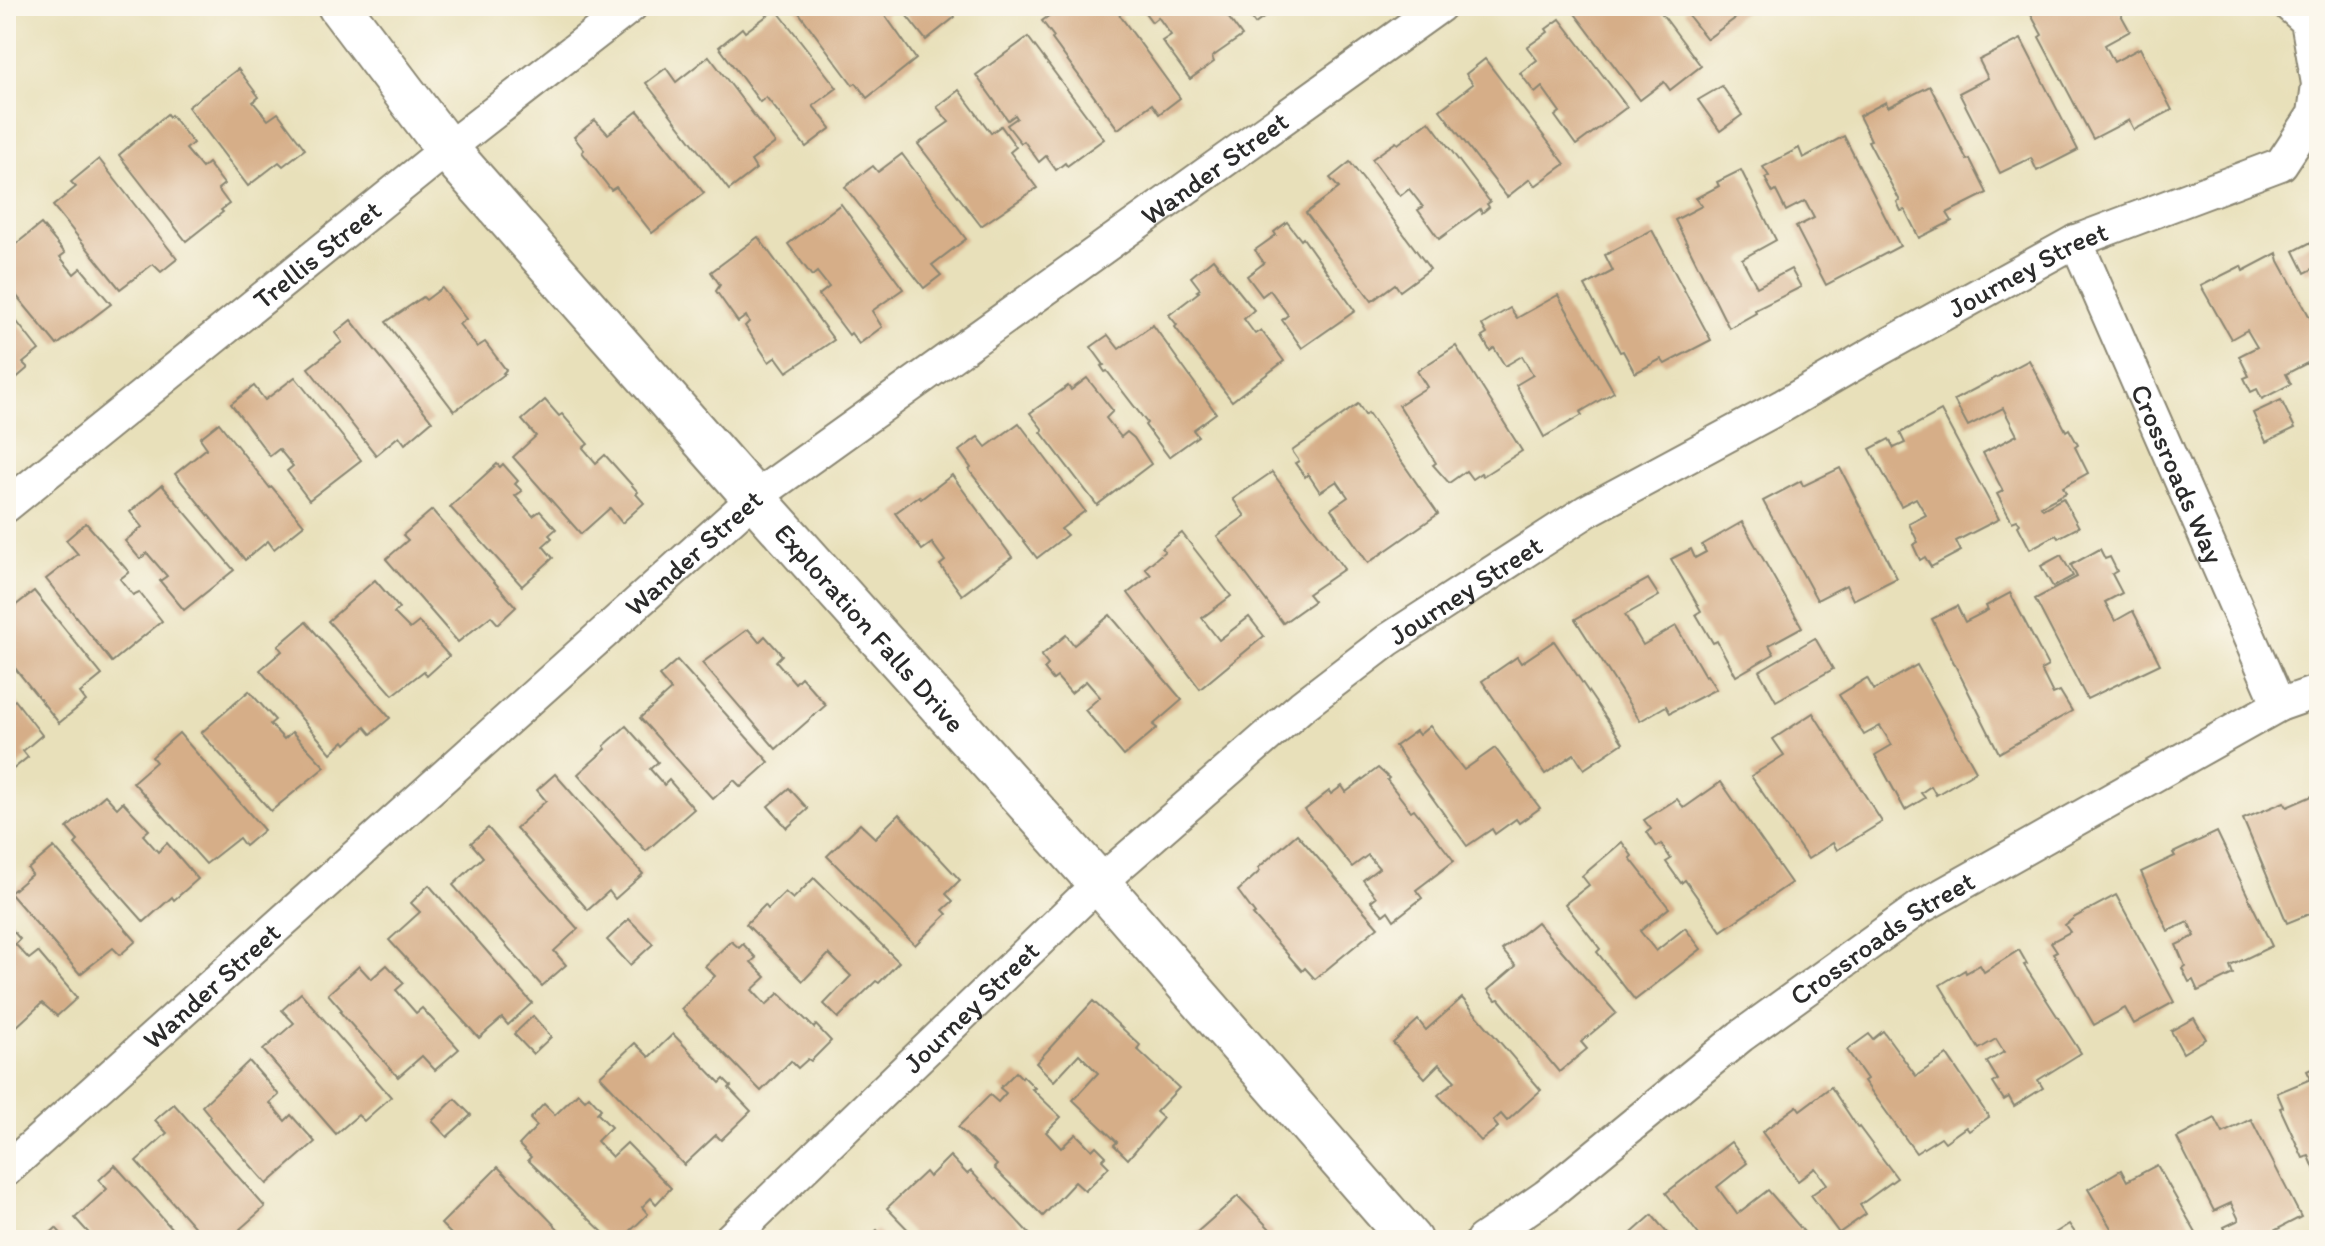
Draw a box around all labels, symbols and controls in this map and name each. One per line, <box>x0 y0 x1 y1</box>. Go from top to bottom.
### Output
street label: Wander Street <box>1134 104 1295 232</box>
street label: Trellis Street <box>246 192 388 316</box>
street label: Journey Street <box>1942 214 2112 325</box>
street label: Crossroads Way <box>2124 379 2232 569</box>
street label: Wander Street <box>618 482 769 623</box>
street label: Exploration Falls Drive <box>768 516 973 739</box>
street label: Journey Street <box>1382 528 1548 652</box>
street label: Crossroads Street <box>1783 863 1980 1012</box>
street label: Wander Street <box>135 915 287 1056</box>
street label: Journey Street <box>896 933 1046 1080</box>

